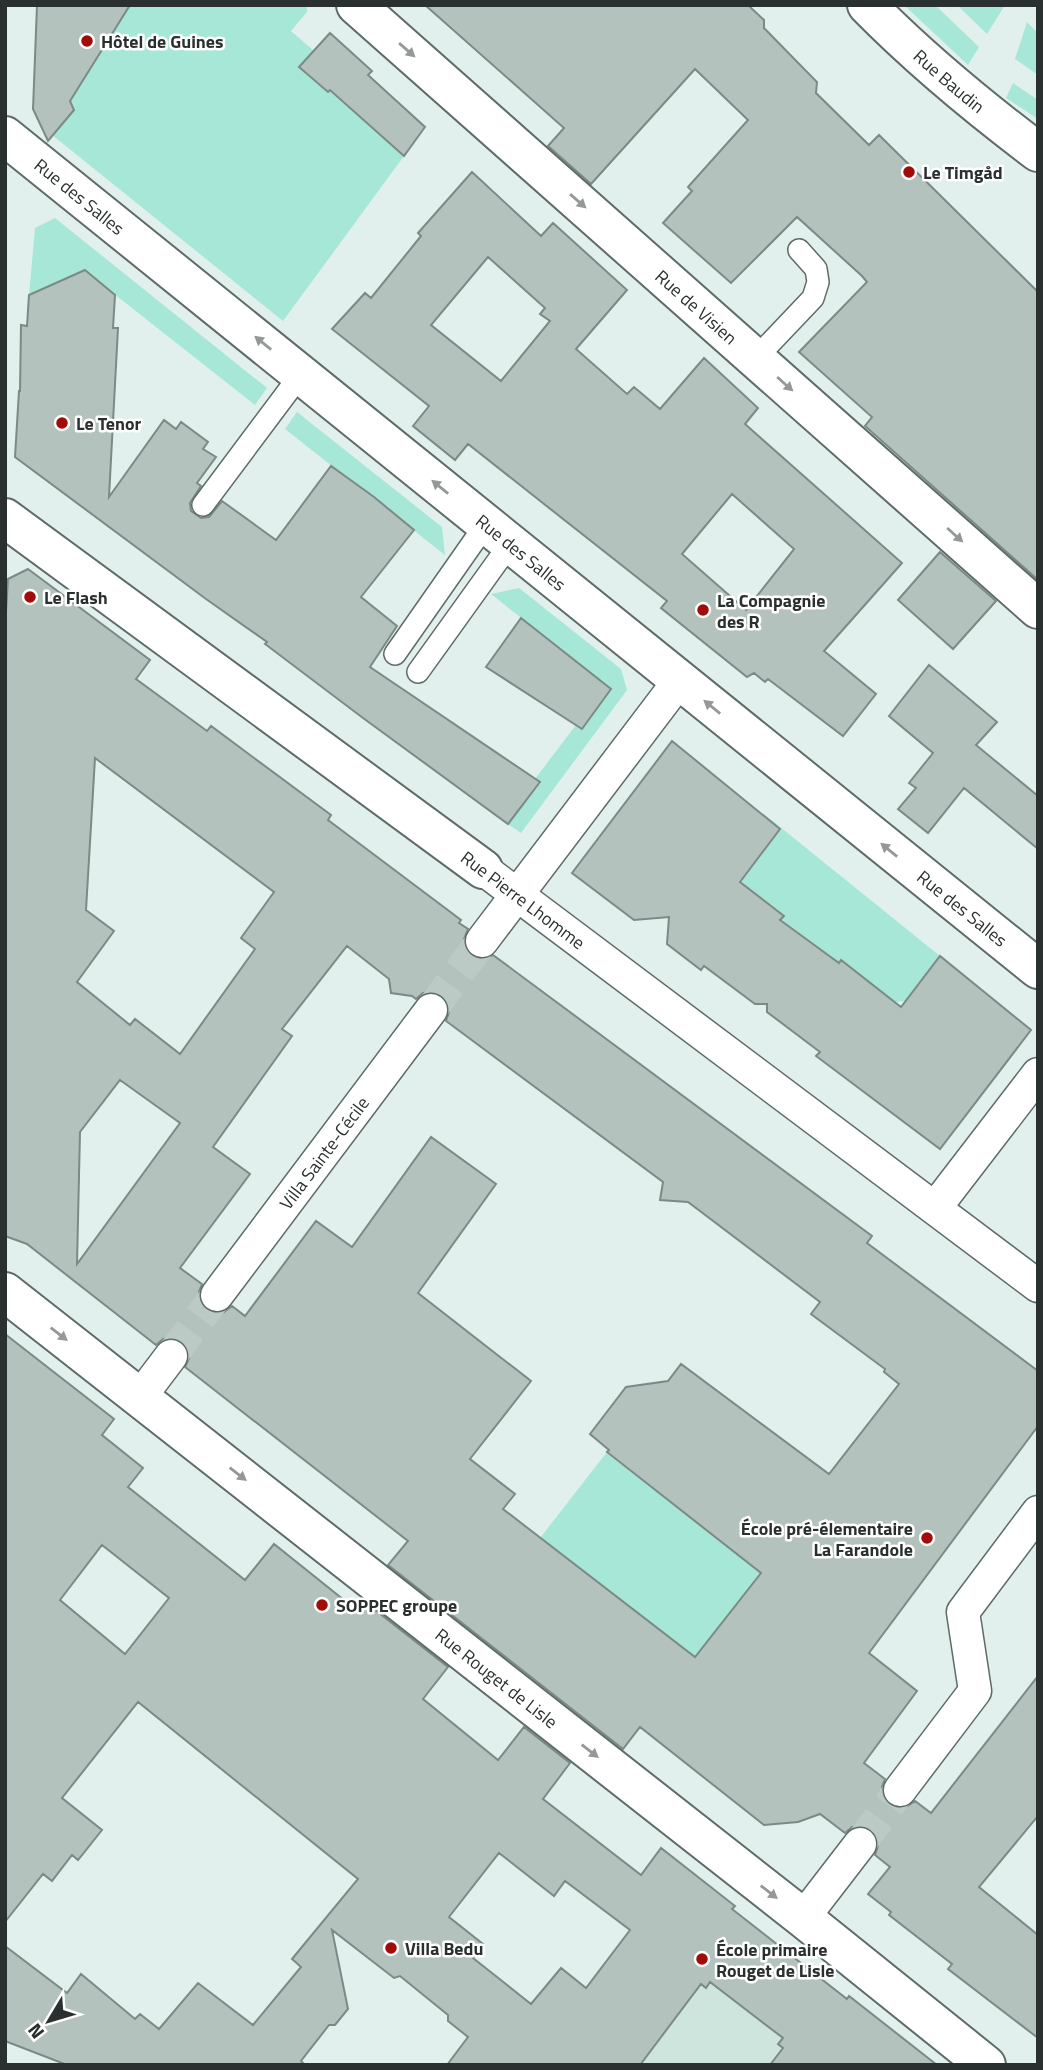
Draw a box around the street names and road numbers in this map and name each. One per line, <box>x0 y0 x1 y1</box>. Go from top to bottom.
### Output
street label: Rue Baudin <box>908 43 991 119</box>
street label: Rue des Salles <box>29 151 131 241</box>
street label: Rue de Visien <box>650 263 744 351</box>
street label: Rue des Salles <box>470 507 572 597</box>
street label: Rue Pierre Lhomme <box>455 844 591 956</box>
street label: Rue des Salles <box>911 863 1013 953</box>
street label: Villa Sainte-Cécile <box>272 1090 375 1215</box>
street label: Rue Rouget de Lisle <box>430 1621 564 1734</box>

